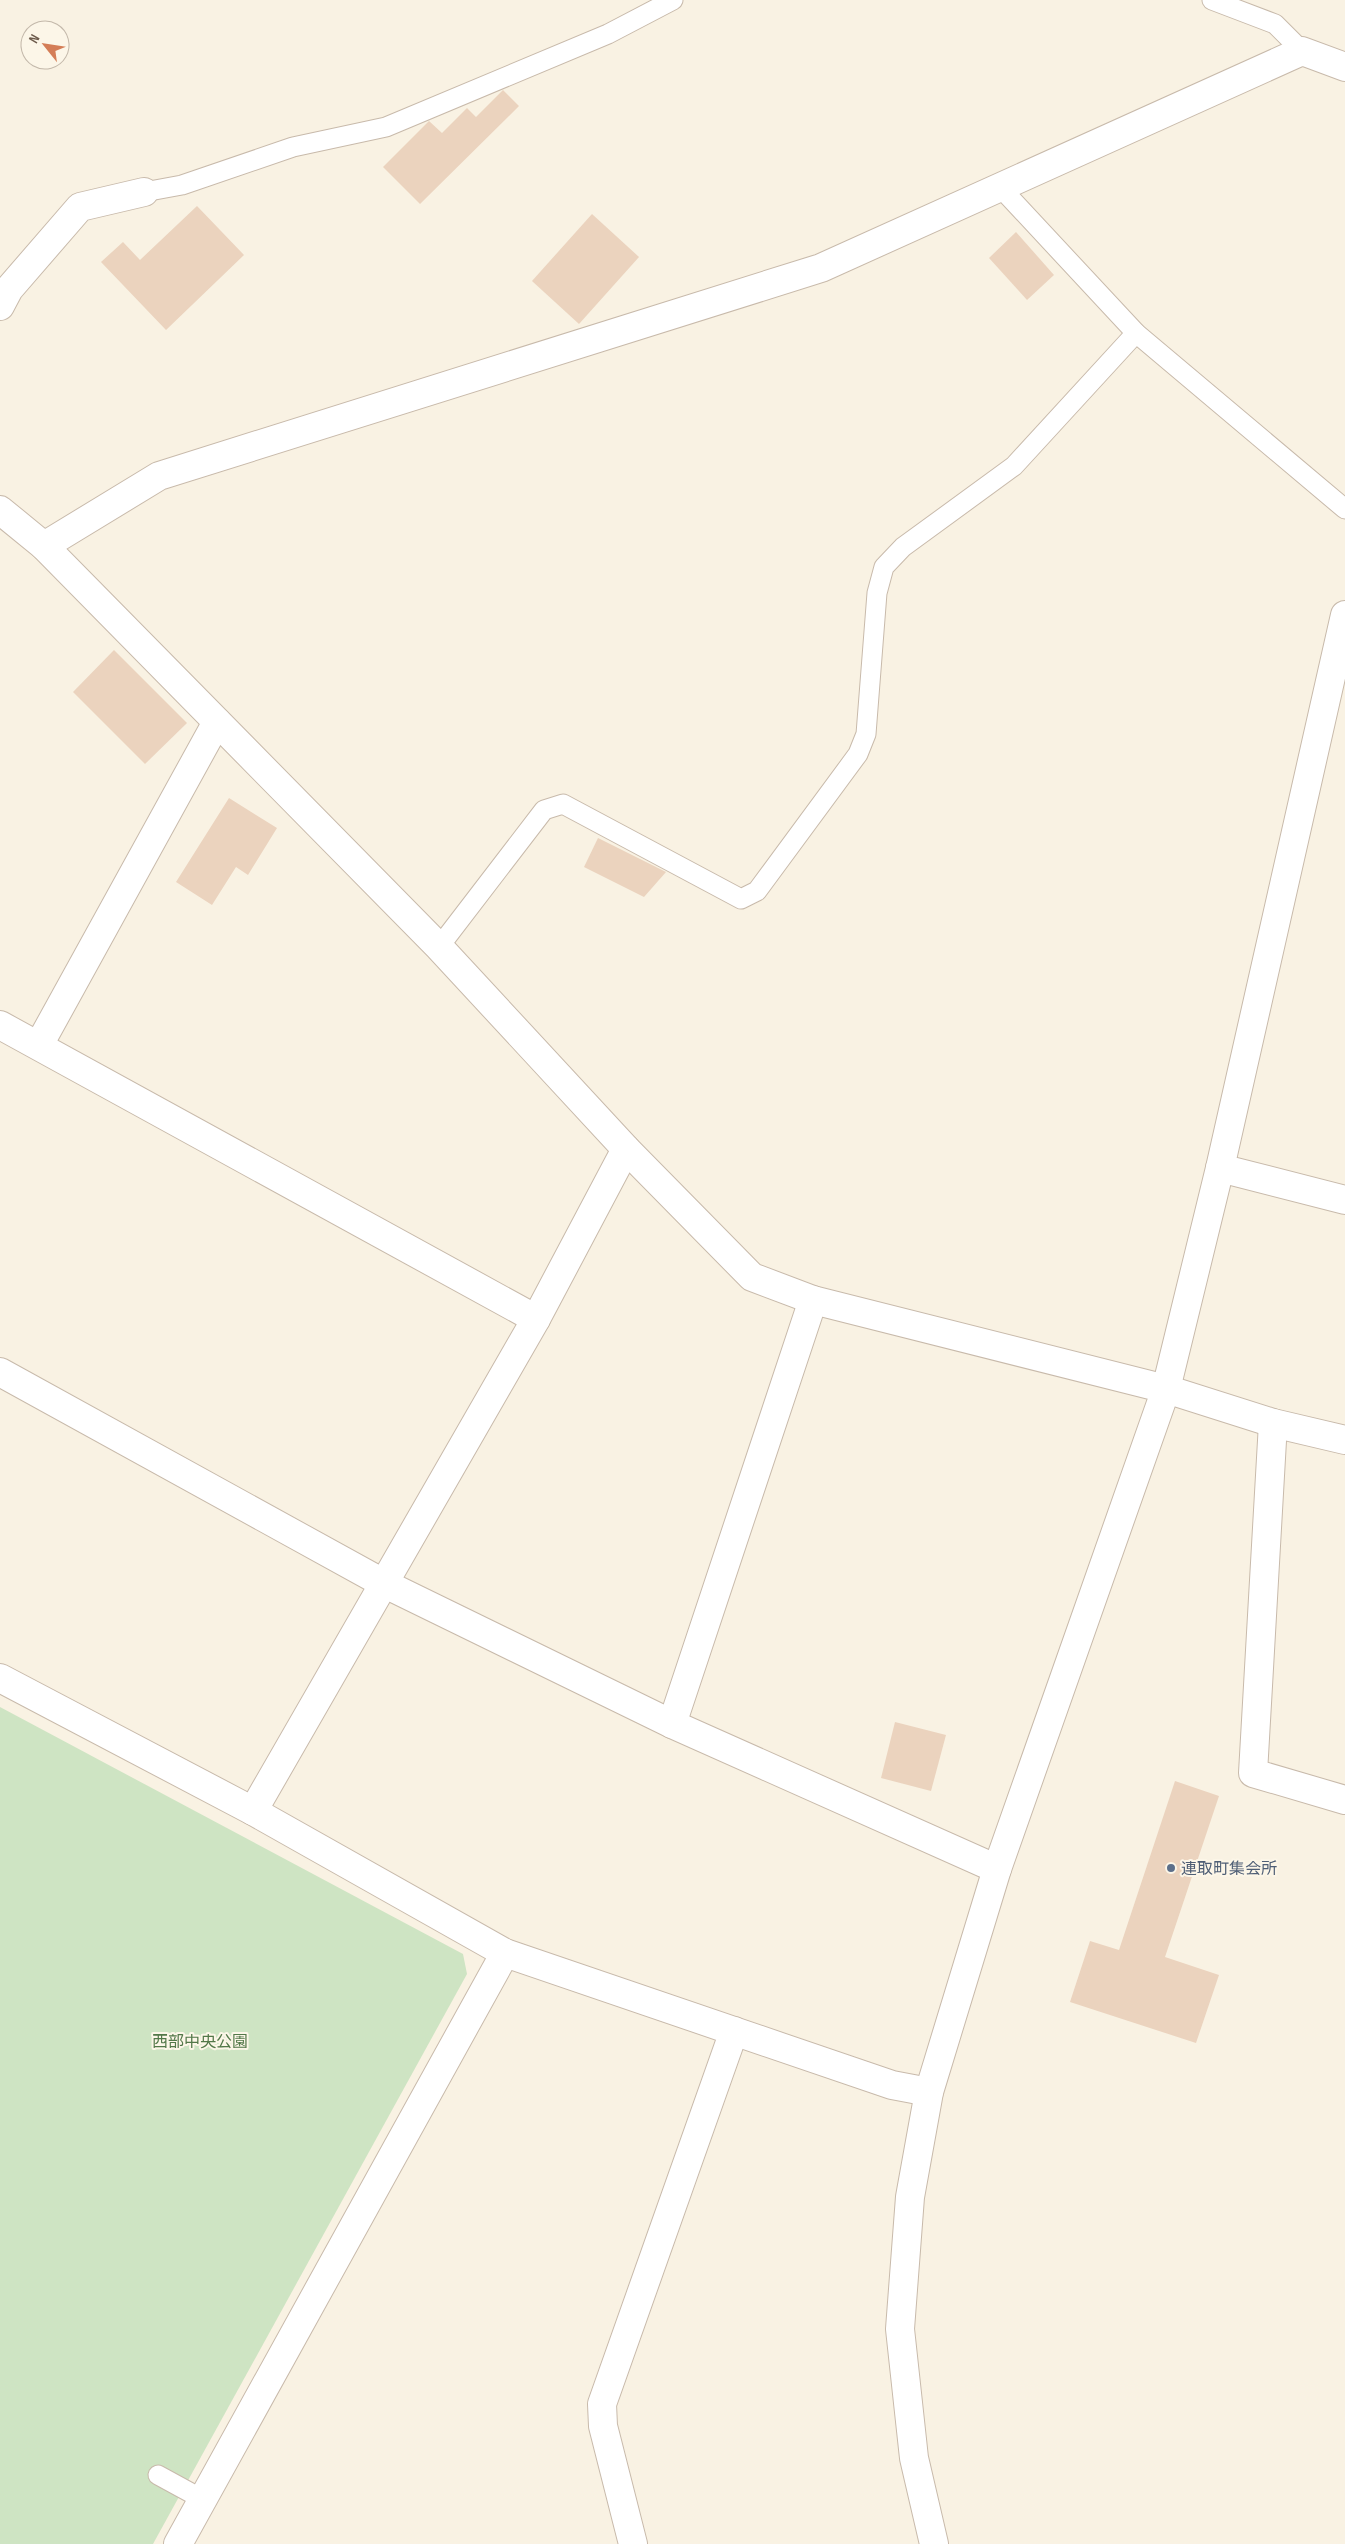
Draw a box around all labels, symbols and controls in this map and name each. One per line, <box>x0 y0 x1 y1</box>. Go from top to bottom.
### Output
north arrow <box>20 20 70 70</box>
text: N <box>25 31 43 46</box>
place label: 連取町集会所 <box>1181 1860 1277 1879</box>
marker: 連取町集会所 <box>1165 1862 1177 1874</box>
park label: 西部中央公園 <box>152 2033 248 2052</box>

